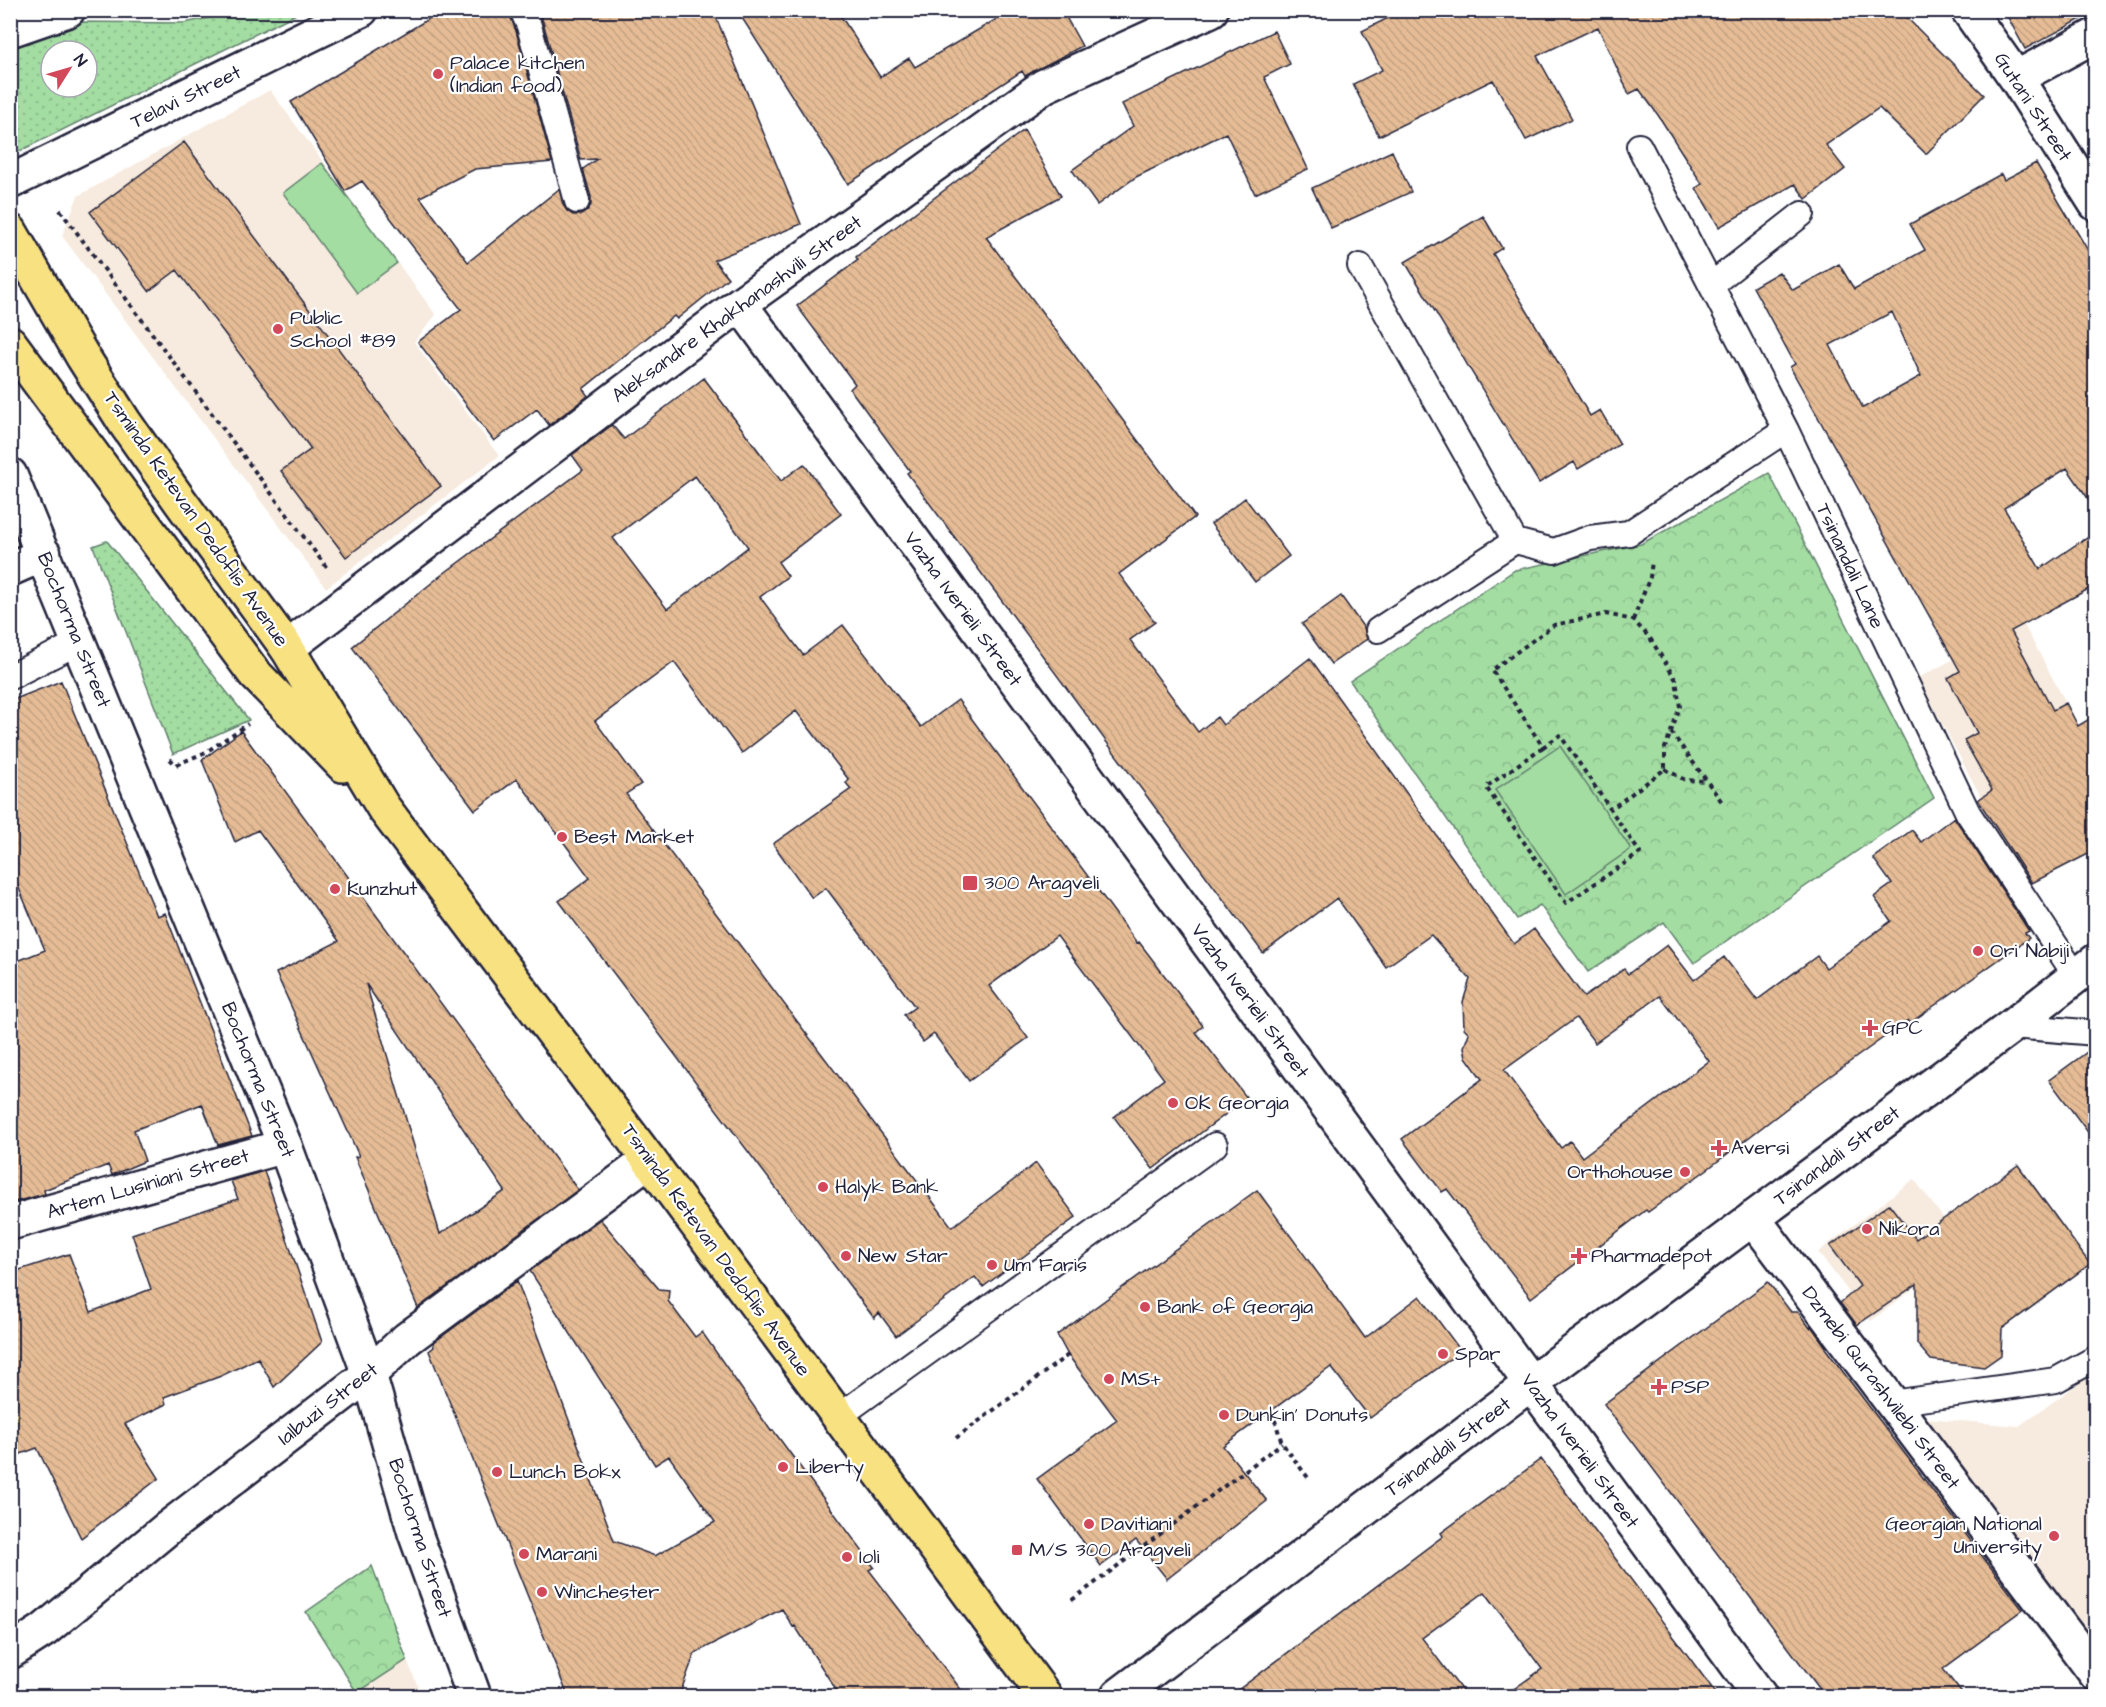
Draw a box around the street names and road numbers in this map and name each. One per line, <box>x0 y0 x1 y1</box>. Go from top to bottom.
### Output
street label: Gutani Street <box>1987 47 2079 167</box>
street label: Telavi Street <box>126 58 246 136</box>
street label: Aleksandre Khakhanashvili Street <box>606 209 868 409</box>
street label: Tsminda Ketevan Dedoflis Avenue <box>97 386 295 653</box>
street label: Tsinandali Lane <box>1809 499 1891 633</box>
street label: Vazha Iverieli Street <box>897 526 1029 692</box>
street label: Bochorma Street <box>30 548 118 712</box>
street label: Vazha Iverieli Street <box>1184 918 1316 1084</box>
street label: Bochorma Street <box>214 998 302 1162</box>
street label: Tsinandali Street <box>1768 1099 1906 1213</box>
street label: Tsminda Ketevan Dedoflis Avenue <box>615 1118 817 1382</box>
street label: Artem Lusiniani Street <box>44 1142 252 1226</box>
street label: Dzmebi Qurashvilebi Street <box>1795 1280 1967 1496</box>
street label: Ialbuzi Street <box>272 1356 384 1452</box>
street label: Vazha Iverieli Street <box>1514 1368 1646 1534</box>
street label: Tsinandali Street <box>1379 1390 1517 1504</box>
street label: Bochorma Street <box>381 1455 459 1621</box>

